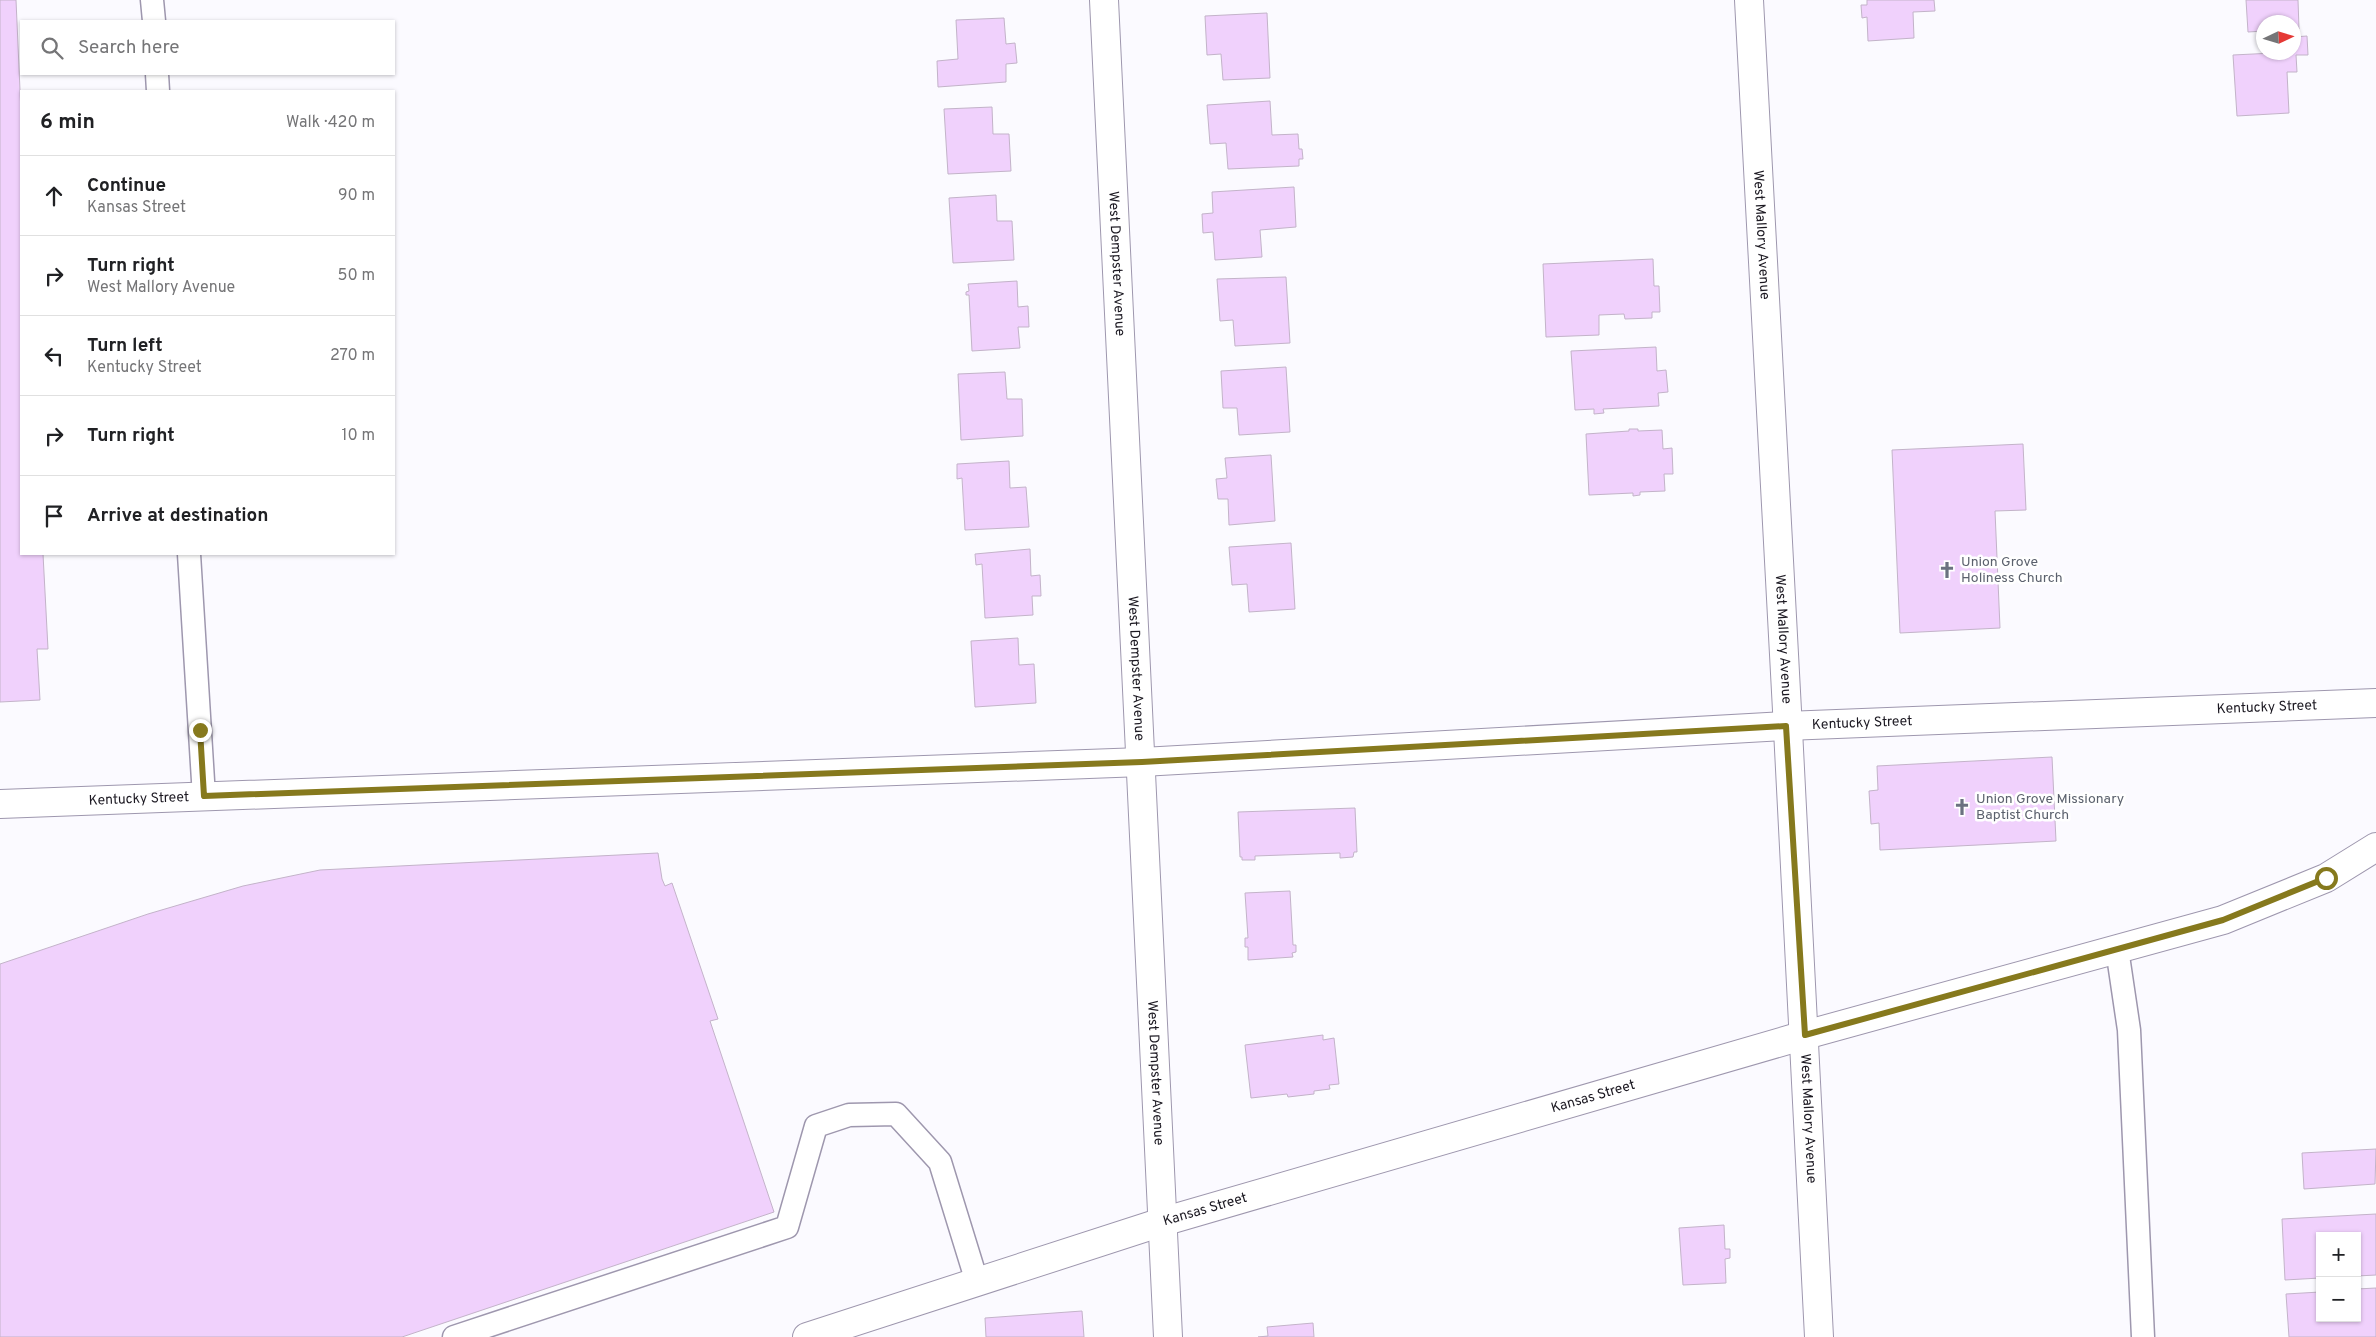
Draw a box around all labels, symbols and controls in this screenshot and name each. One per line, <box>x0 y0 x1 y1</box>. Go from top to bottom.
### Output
north arrow <box>2256 15 2301 60</box>
search box <box>20 20 395 75</box>
icon: search <box>38 34 66 62</box>
text: Search here <box>78 36 180 60</box>
text: 6 min <box>40 109 95 136</box>
text: Walk · 420 m <box>286 113 375 133</box>
street label: West Mallory Avenue <box>1749 169 1773 300</box>
text: Continue <box>87 174 166 198</box>
icon: ahead <box>40 182 68 210</box>
text: 90 m <box>338 186 375 206</box>
street label: West Dempster Avenue <box>1105 191 1129 337</box>
text: Kansas Street <box>87 198 186 218</box>
text: Turn right <box>87 254 175 278</box>
icon: right <box>40 262 68 290</box>
text: 50 m <box>338 266 375 286</box>
text: West Mallory Avenue <box>87 278 235 298</box>
text: Turn left <box>87 334 163 358</box>
icon: left <box>40 342 68 370</box>
text: 270 m <box>330 346 375 366</box>
text: Kentucky Street <box>87 358 202 378</box>
icon: right <box>40 422 68 450</box>
text: Turn right <box>87 424 175 448</box>
text: 10 m <box>341 426 375 446</box>
icon: arrive <box>40 502 68 530</box>
text: Arrive at destination <box>87 504 268 528</box>
place label: Union Grove Holiness Church <box>1961 554 2063 587</box>
church icon: Union Grove Holiness Church <box>1937 560 1957 580</box>
street label: West Mallory Avenue <box>1771 574 1795 704</box>
street label: West Dempster Avenue <box>1124 595 1148 741</box>
street label: Kentucky Street <box>2216 697 2317 718</box>
street label: Kentucky Street <box>1812 713 1913 733</box>
route end <box>189 719 212 742</box>
street label: Kentucky Street <box>88 789 189 809</box>
place label: Union Grove Missionary Baptist Church <box>1976 791 2124 824</box>
church icon: Union Grove Missionary Baptist Church <box>1952 797 1972 817</box>
route start <box>2315 867 2338 890</box>
street label: West Dempster Avenue <box>1143 1000 1167 1146</box>
street label: West Mallory Avenue <box>1797 1053 1820 1184</box>
street label: Kansas Street <box>1549 1076 1637 1117</box>
street label: Kansas Street <box>1161 1189 1249 1230</box>
map controls <box>2316 1232 2361 1322</box>
button: + <box>2316 1232 2361 1277</box>
button: − <box>2316 1277 2361 1322</box>

